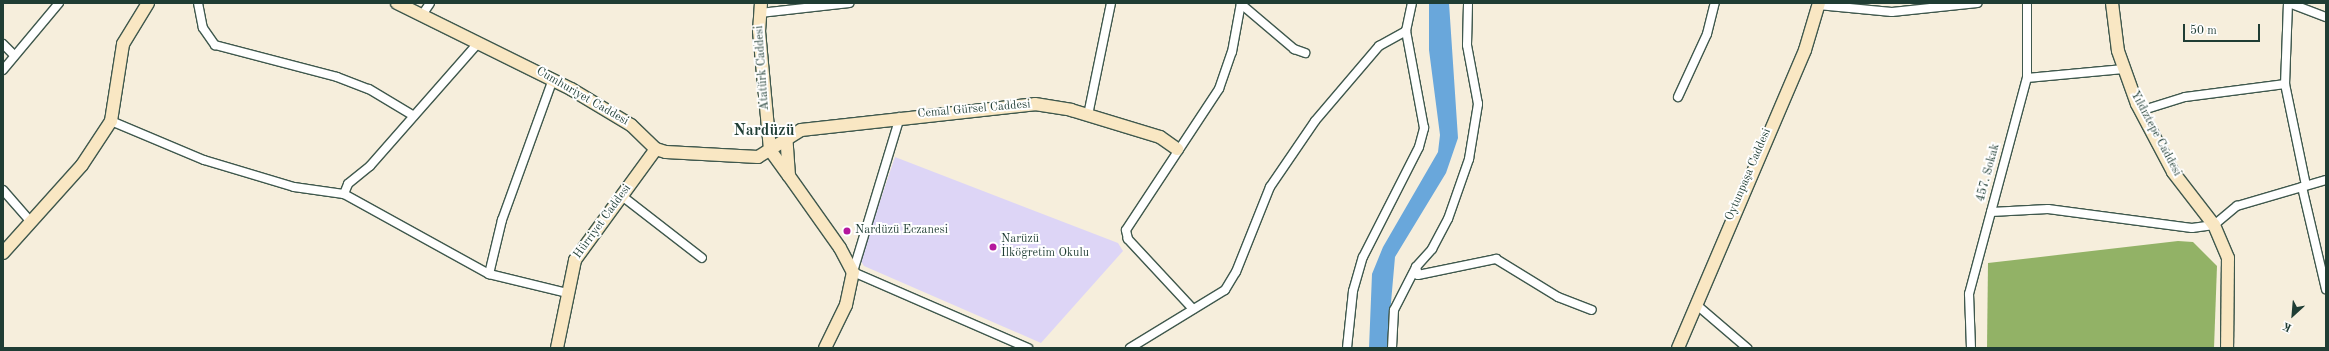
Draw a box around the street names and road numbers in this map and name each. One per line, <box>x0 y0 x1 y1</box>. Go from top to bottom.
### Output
street label: Atatürk Caddesi <box>753 25 773 111</box>
street label: Cumhuriyet Caddesi <box>533 65 631 129</box>
street label: Yıldıztepe Caddesi <box>2126 89 2184 179</box>
street label: Cemal Gürsel Caddesi <box>917 98 1031 122</box>
street label: Oytunpaşa Caddesi <box>1723 127 1775 223</box>
street label: 457. Sokak <box>1974 142 2004 204</box>
street label: Hürriyet Caddesi <box>571 182 635 262</box>

